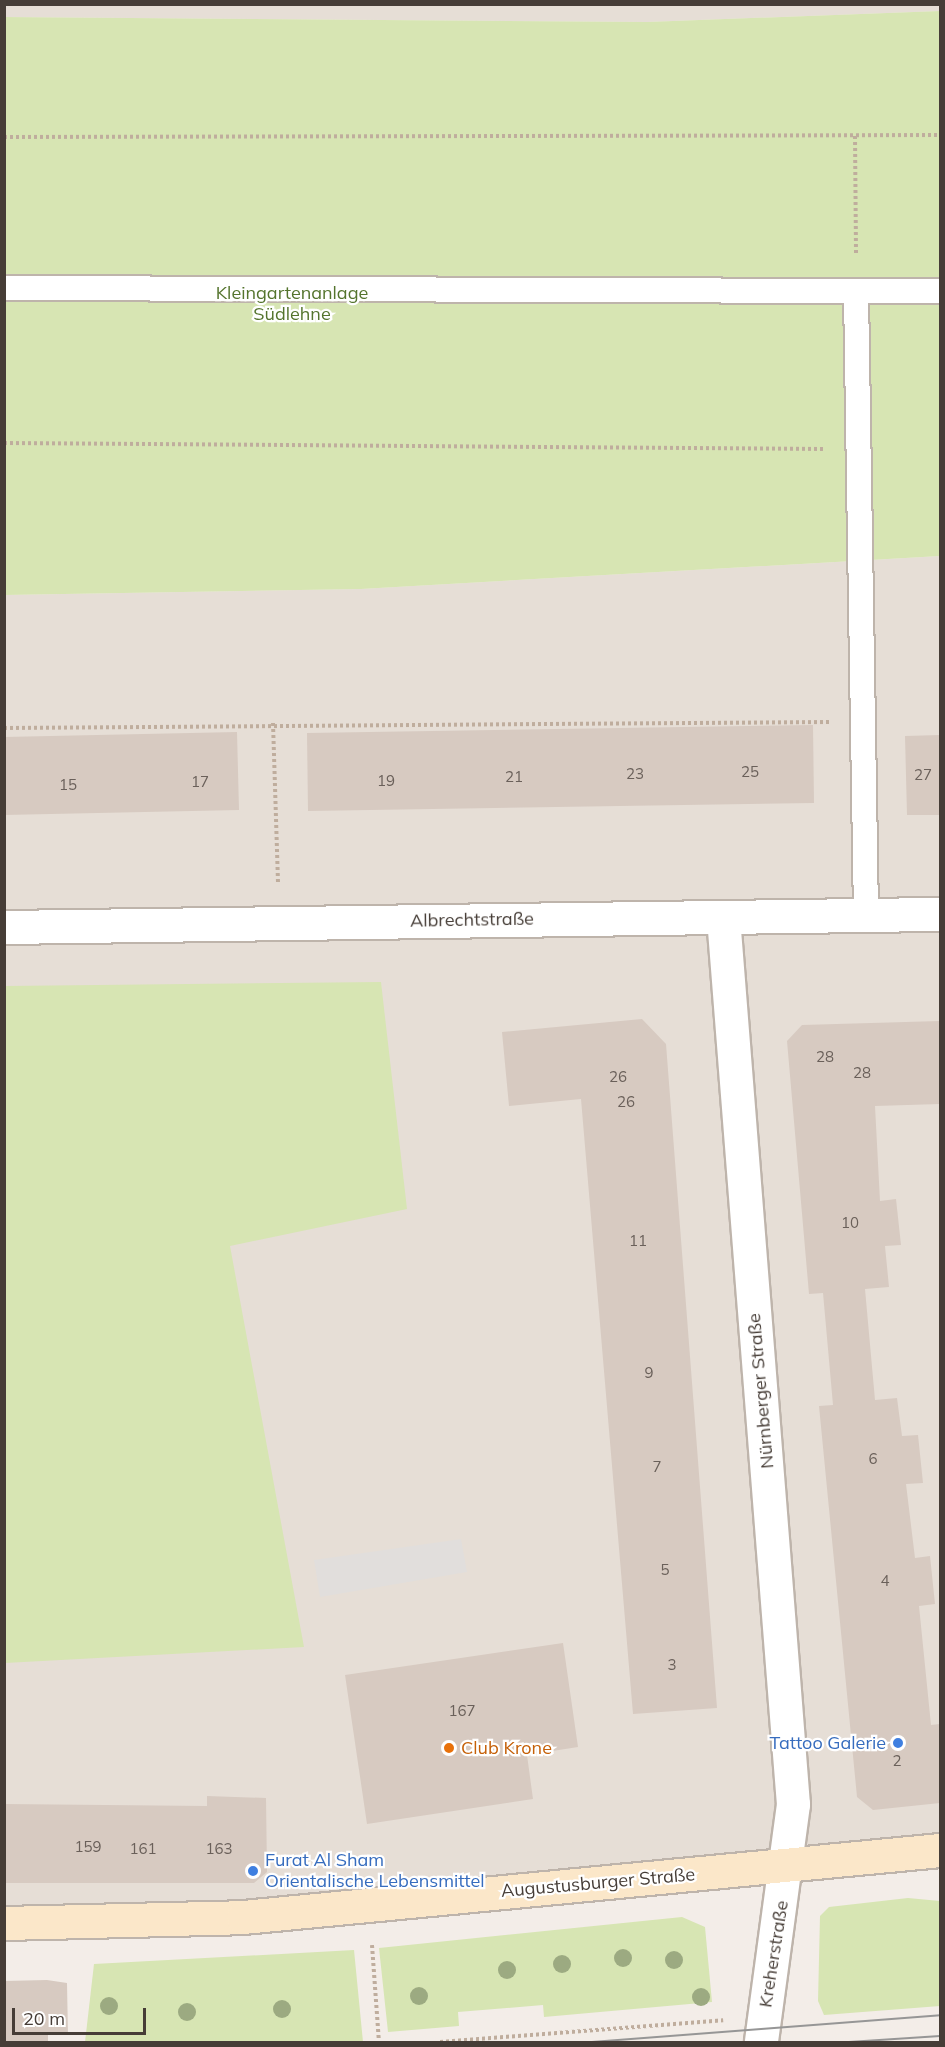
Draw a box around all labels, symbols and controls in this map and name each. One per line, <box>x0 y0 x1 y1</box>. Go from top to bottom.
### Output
park label: Kleingartenanlage Südlehne <box>216 283 368 326</box>
house number: 25 <box>741 763 759 781</box>
house number: 23 <box>626 765 644 783</box>
house number: 27 <box>914 766 932 784</box>
house number: 21 <box>505 768 523 786</box>
house number: 19 <box>377 772 395 790</box>
house number: 17 <box>191 773 209 791</box>
house number: 15 <box>59 776 77 794</box>
street label: Albrechtstraße <box>410 908 534 932</box>
house number: 28 <box>816 1048 834 1066</box>
house number: 28 <box>853 1064 871 1082</box>
house number: 26 <box>609 1068 627 1086</box>
house number: 26 <box>617 1093 635 1111</box>
house number: 10 <box>841 1214 859 1232</box>
house number: 11 <box>629 1232 647 1250</box>
street label: Nürnberger Straße <box>743 1312 779 1470</box>
house number: 9 <box>645 1364 653 1382</box>
house number: 6 <box>869 1450 877 1468</box>
house number: 7 <box>653 1458 661 1476</box>
house number: 5 <box>661 1561 669 1579</box>
house number: 4 <box>881 1572 889 1590</box>
house number: 3 <box>668 1656 676 1674</box>
house number: 167 <box>449 1702 475 1720</box>
place label: Tattoo Galerie <box>770 1732 886 1754</box>
marker: Tattoo Galerie <box>891 1736 905 1750</box>
place label: Club Krone <box>461 1737 552 1759</box>
marker: Club Krone <box>442 1741 456 1755</box>
house number: 2 <box>893 1752 901 1770</box>
house number: 159 <box>75 1838 101 1856</box>
house number: 161 <box>130 1840 156 1858</box>
house number: 163 <box>206 1840 232 1858</box>
place label: Furat Al Sham Orientalische Lebensmittel <box>265 1850 485 1892</box>
marker: Furat Al Sham Orientalische Lebensmittel <box>246 1864 260 1878</box>
street label: Augustusburger Straße <box>500 1864 696 1902</box>
street label: Kreherstraße <box>755 1899 793 2009</box>
scale bar <box>15 1996 148 2034</box>
text: 20 m <box>23 2007 65 2030</box>

